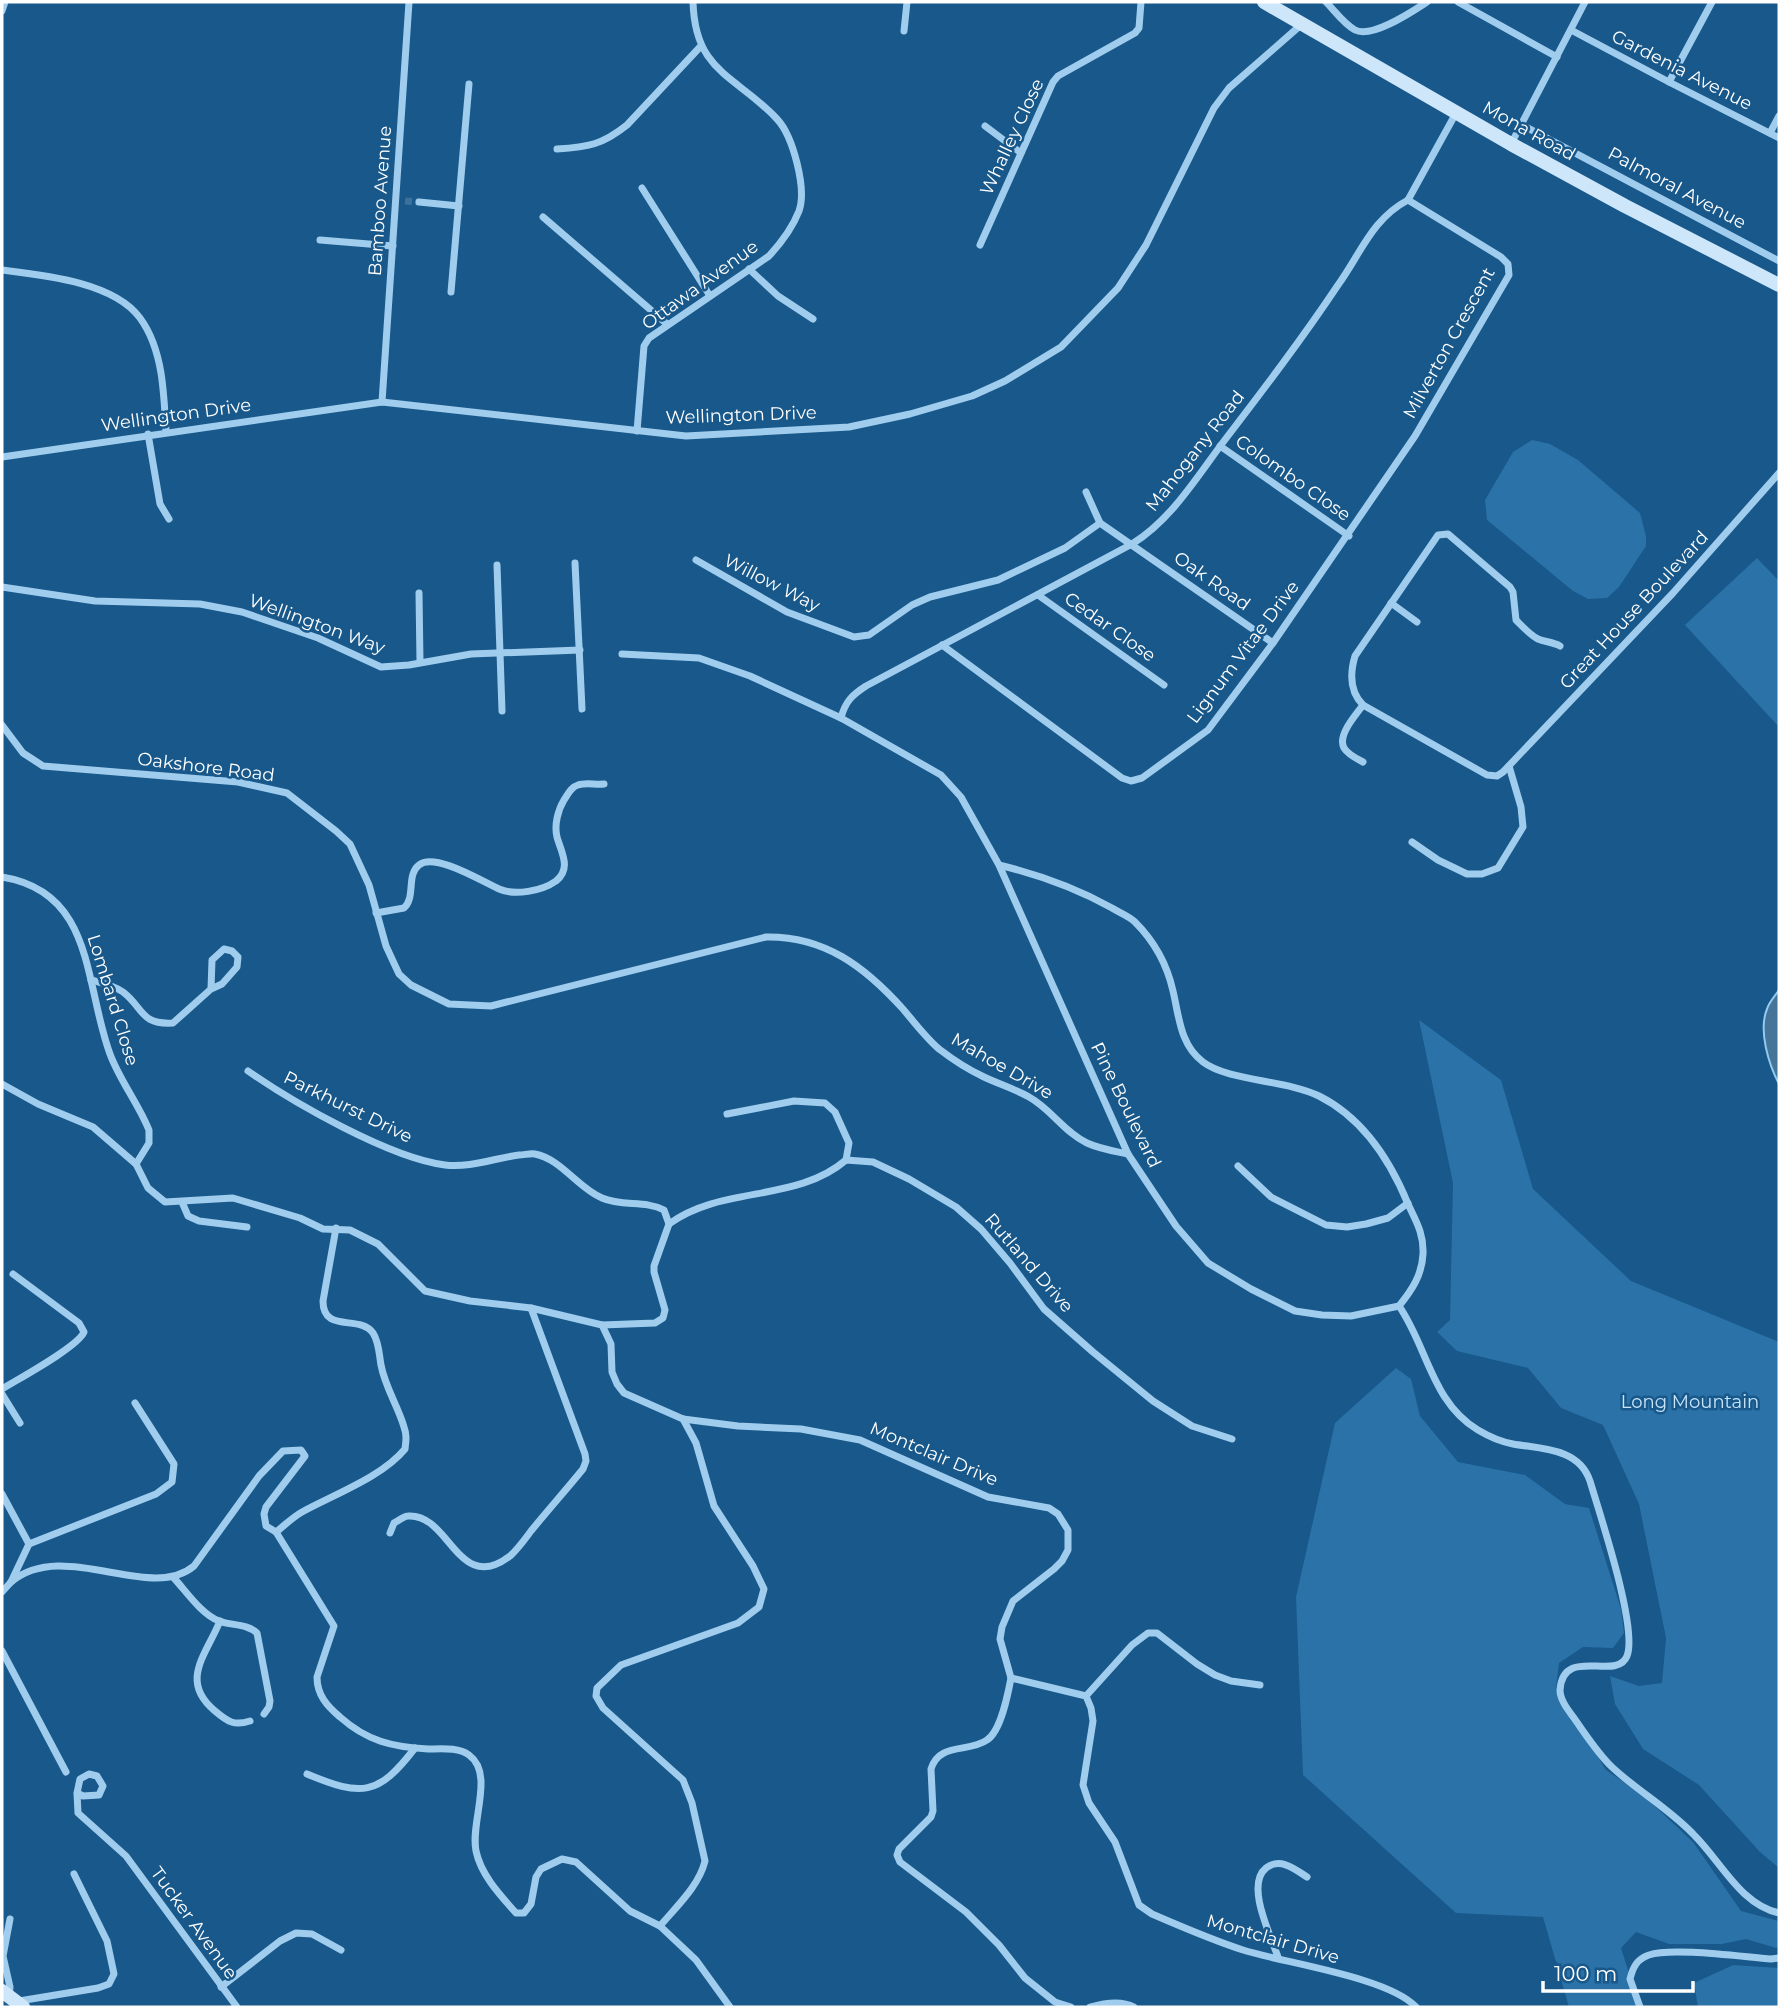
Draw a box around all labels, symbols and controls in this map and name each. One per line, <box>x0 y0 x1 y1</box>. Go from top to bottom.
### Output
street label: Gardenia Avenue <box>1608 25 1756 115</box>
street label: Whalley Close <box>975 75 1049 199</box>
street label: Mona Road <box>1479 96 1579 166</box>
street label: Bamboo Avenue <box>364 125 396 277</box>
street label: Palmoral Avenue <box>1604 142 1750 234</box>
street label: Ottawa Avenue <box>638 235 763 335</box>
street label: Milverton Crescent <box>1398 264 1500 422</box>
street label: Mahogany Road <box>1141 386 1249 516</box>
street label: Wellington Drive <box>100 394 253 436</box>
street label: Wellington Drive <box>665 401 817 429</box>
street label: Colombo Close <box>1231 430 1355 526</box>
street label: Great House Boulevard <box>1555 526 1713 694</box>
street label: Oak Road <box>1170 547 1254 615</box>
street label: Willow Way <box>720 549 824 617</box>
street label: Lignum Vitae Drive <box>1182 576 1304 728</box>
street label: Cedar Close <box>1060 587 1160 667</box>
street label: Wellington Way <box>246 589 388 659</box>
street label: Oakshore Road <box>136 748 276 786</box>
street label: Lombard Close <box>83 932 143 1068</box>
street label: Mahoe Drive <box>947 1028 1057 1104</box>
street label: Pine Boulevard <box>1086 1039 1166 1171</box>
street label: Parkhurst Drive <box>280 1066 416 1148</box>
street label: Rutland Drive <box>980 1209 1078 1317</box>
park label: Long Mountain <box>1621 1391 1759 1413</box>
street label: Montclair Drive <box>867 1417 1001 1491</box>
street label: Tucker Avenue <box>146 1863 242 1983</box>
street label: Montclair Drive <box>1204 1910 1342 1968</box>
scale bar <box>1543 1950 1694 1994</box>
text: 100 m <box>1554 1961 1617 1986</box>

